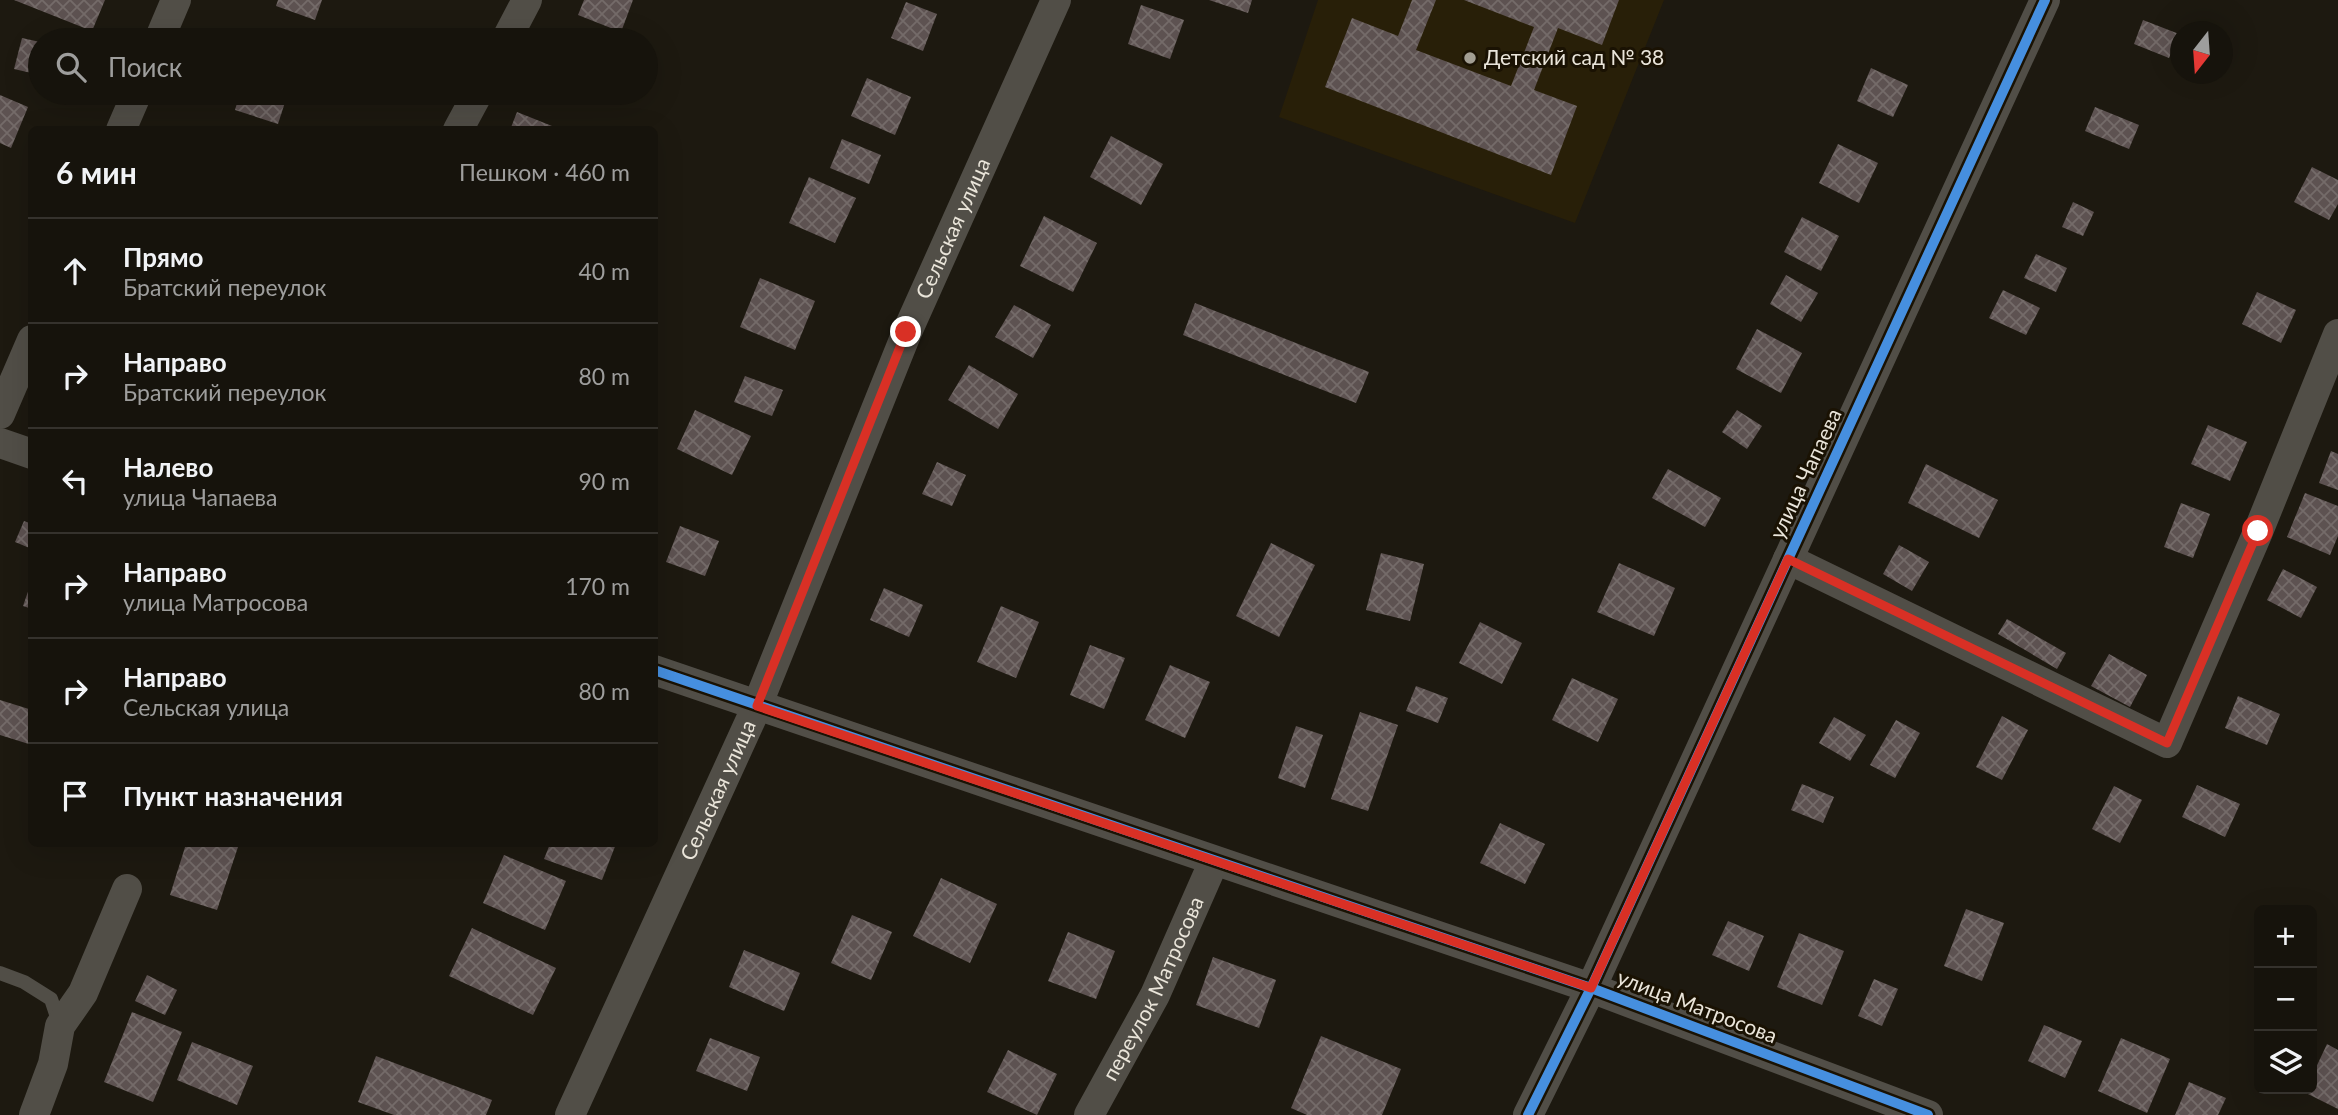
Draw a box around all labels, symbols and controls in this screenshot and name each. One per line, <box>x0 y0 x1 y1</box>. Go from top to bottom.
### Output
north arrow <box>2170 21 2233 84</box>
search box <box>28 28 658 105</box>
place label: Детский сад № 38 <box>1484 44 1664 69</box>
icon: search <box>52 48 90 86</box>
marker: Детский сад № 38 <box>1462 50 1478 66</box>
text: Поиск <box>108 51 182 83</box>
text: 6 мин <box>56 154 137 190</box>
street label: Сельская улица <box>910 154 995 302</box>
text: Пешком · 460 m <box>459 158 630 186</box>
text: Прямо <box>123 241 204 273</box>
icon: ahead <box>56 252 94 290</box>
text: 40 m <box>579 257 630 285</box>
text: Братский переулок <box>123 273 327 301</box>
route end <box>890 316 921 347</box>
text: Направо <box>123 346 227 378</box>
icon: right <box>56 357 94 395</box>
text: 80 m <box>579 362 630 390</box>
text: Братский переулок <box>123 378 327 406</box>
street label: улица Чапаева <box>1764 404 1846 543</box>
text: Налево <box>123 451 213 483</box>
icon: left <box>56 462 94 500</box>
text: 90 m <box>579 467 630 495</box>
text: улица Чапаева <box>123 483 277 511</box>
route start <box>2242 515 2273 546</box>
text: Направо <box>123 556 227 588</box>
icon: right <box>56 567 94 605</box>
text: 170 m <box>565 572 630 600</box>
text: улица Матросова <box>123 588 308 616</box>
text: Направо <box>123 661 227 693</box>
icon: right <box>56 672 94 710</box>
text: 80 m <box>579 677 630 705</box>
text: Сельская улица <box>123 693 289 721</box>
street label: Сельская улица <box>674 715 760 864</box>
icon: arrive <box>56 777 94 815</box>
text: Пункт назначения <box>123 780 343 812</box>
street label: переулок Матросова <box>1096 892 1208 1084</box>
map controls <box>2254 905 2317 1094</box>
button: + <box>2254 905 2317 968</box>
street label: улица Матросова <box>1614 964 1781 1048</box>
button: − <box>2254 968 2317 1031</box>
button: layers <box>2254 1031 2317 1094</box>

